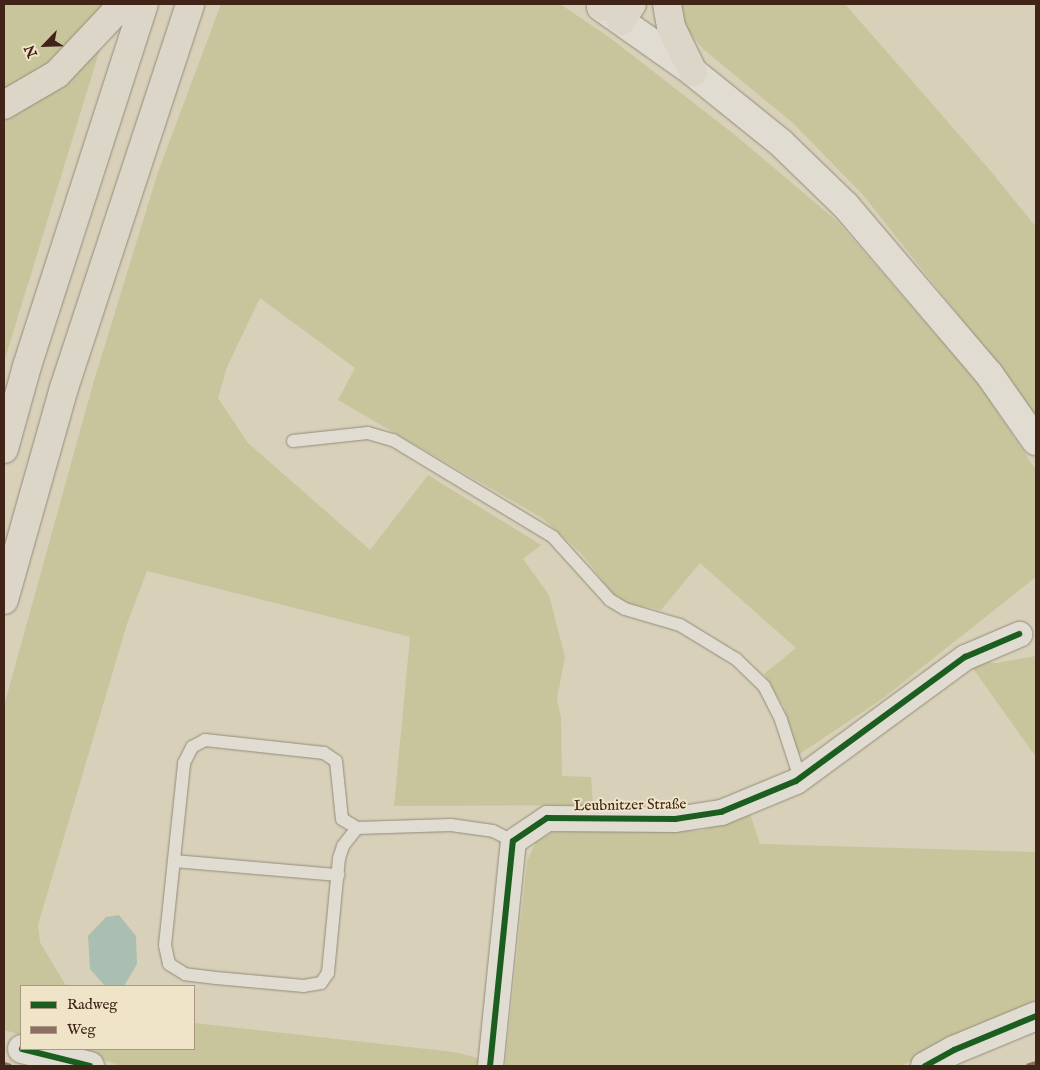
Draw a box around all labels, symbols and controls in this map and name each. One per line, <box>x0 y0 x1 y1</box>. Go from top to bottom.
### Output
north arrow <box>20 20 70 70</box>
text: N <box>21 42 42 60</box>
street label: Leubnitzer Straße <box>574 795 686 815</box>
legend <box>20 985 195 1050</box>
text: Radweg <box>67 995 118 1014</box>
text: Weg <box>67 1020 96 1039</box>

